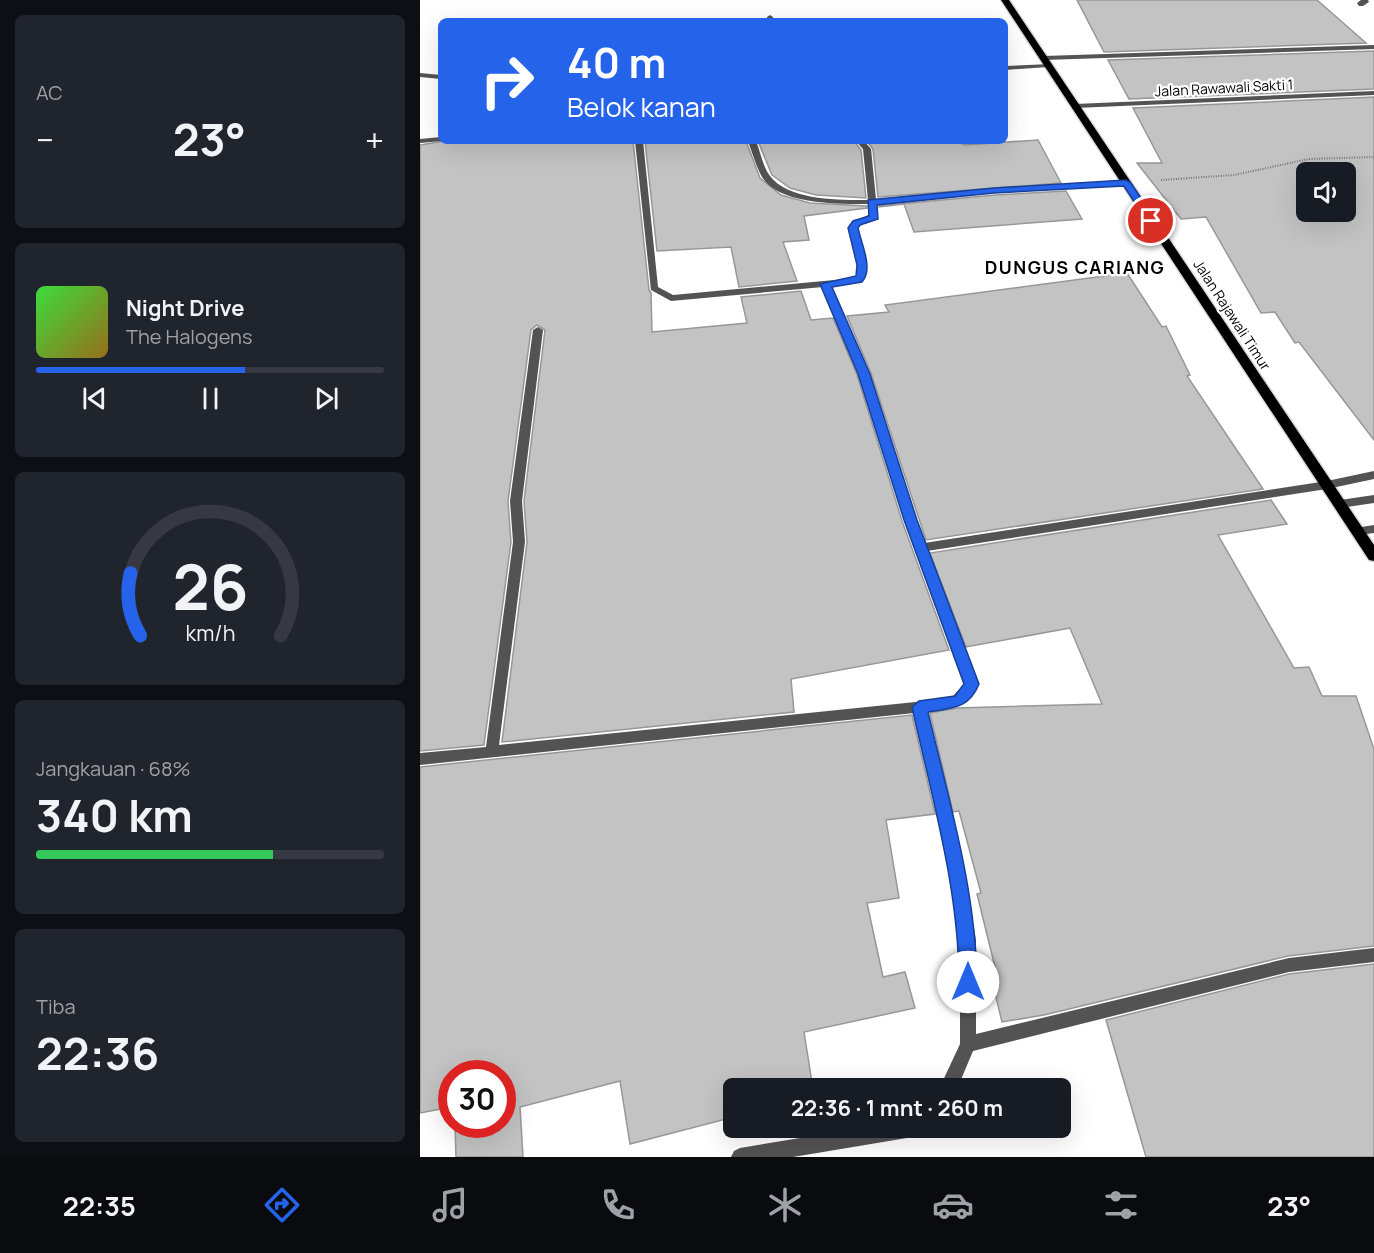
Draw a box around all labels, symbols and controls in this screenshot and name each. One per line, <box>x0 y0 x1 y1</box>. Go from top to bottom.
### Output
text: 40 m <box>567 33 666 91</box>
icon: right <box>468 42 546 120</box>
street label: Jalan Rawawali Sakti 1 <box>1154 74 1294 101</box>
text: AC <box>36 79 63 106</box>
text: Belok kanan <box>567 88 716 125</box>
text: 23° <box>173 108 246 170</box>
text: − <box>36 117 54 162</box>
text: + <box>365 117 384 162</box>
map controls <box>1296 162 1356 222</box>
button: sound <box>1296 162 1356 222</box>
pin <box>1125 195 1176 246</box>
icon: arrive <box>1134 204 1167 237</box>
district label: DUNGUS CARIANG <box>985 255 1165 279</box>
street label: Jalan Rajawali Timur <box>1190 256 1275 374</box>
text: Night Drive <box>126 293 245 323</box>
text: The Halogens <box>126 323 252 350</box>
icon: previous <box>78 382 111 415</box>
icon: pause <box>194 382 227 415</box>
icon: next <box>310 382 343 415</box>
text: 26 <box>172 543 248 629</box>
text: km/h <box>185 618 235 647</box>
text: Jangkauan · 68% <box>36 755 191 782</box>
text: 340 km <box>36 784 193 846</box>
position arrow <box>936 950 1000 1014</box>
text: Tiba <box>36 993 76 1020</box>
text: 22:36 <box>36 1022 159 1084</box>
speed limit sign: 30 <box>438 1060 516 1138</box>
text: 22:36 · 1 mnt · 260 m <box>791 1093 1003 1123</box>
icon: directions <box>261 1184 303 1226</box>
icon: music <box>429 1184 471 1226</box>
icon: phone <box>597 1184 639 1226</box>
icon: climate <box>764 1184 806 1226</box>
icon: car <box>932 1184 974 1226</box>
icon: filters <box>1100 1184 1142 1226</box>
text: 22:35 <box>63 1187 136 1224</box>
text: 23° <box>1267 1187 1311 1224</box>

